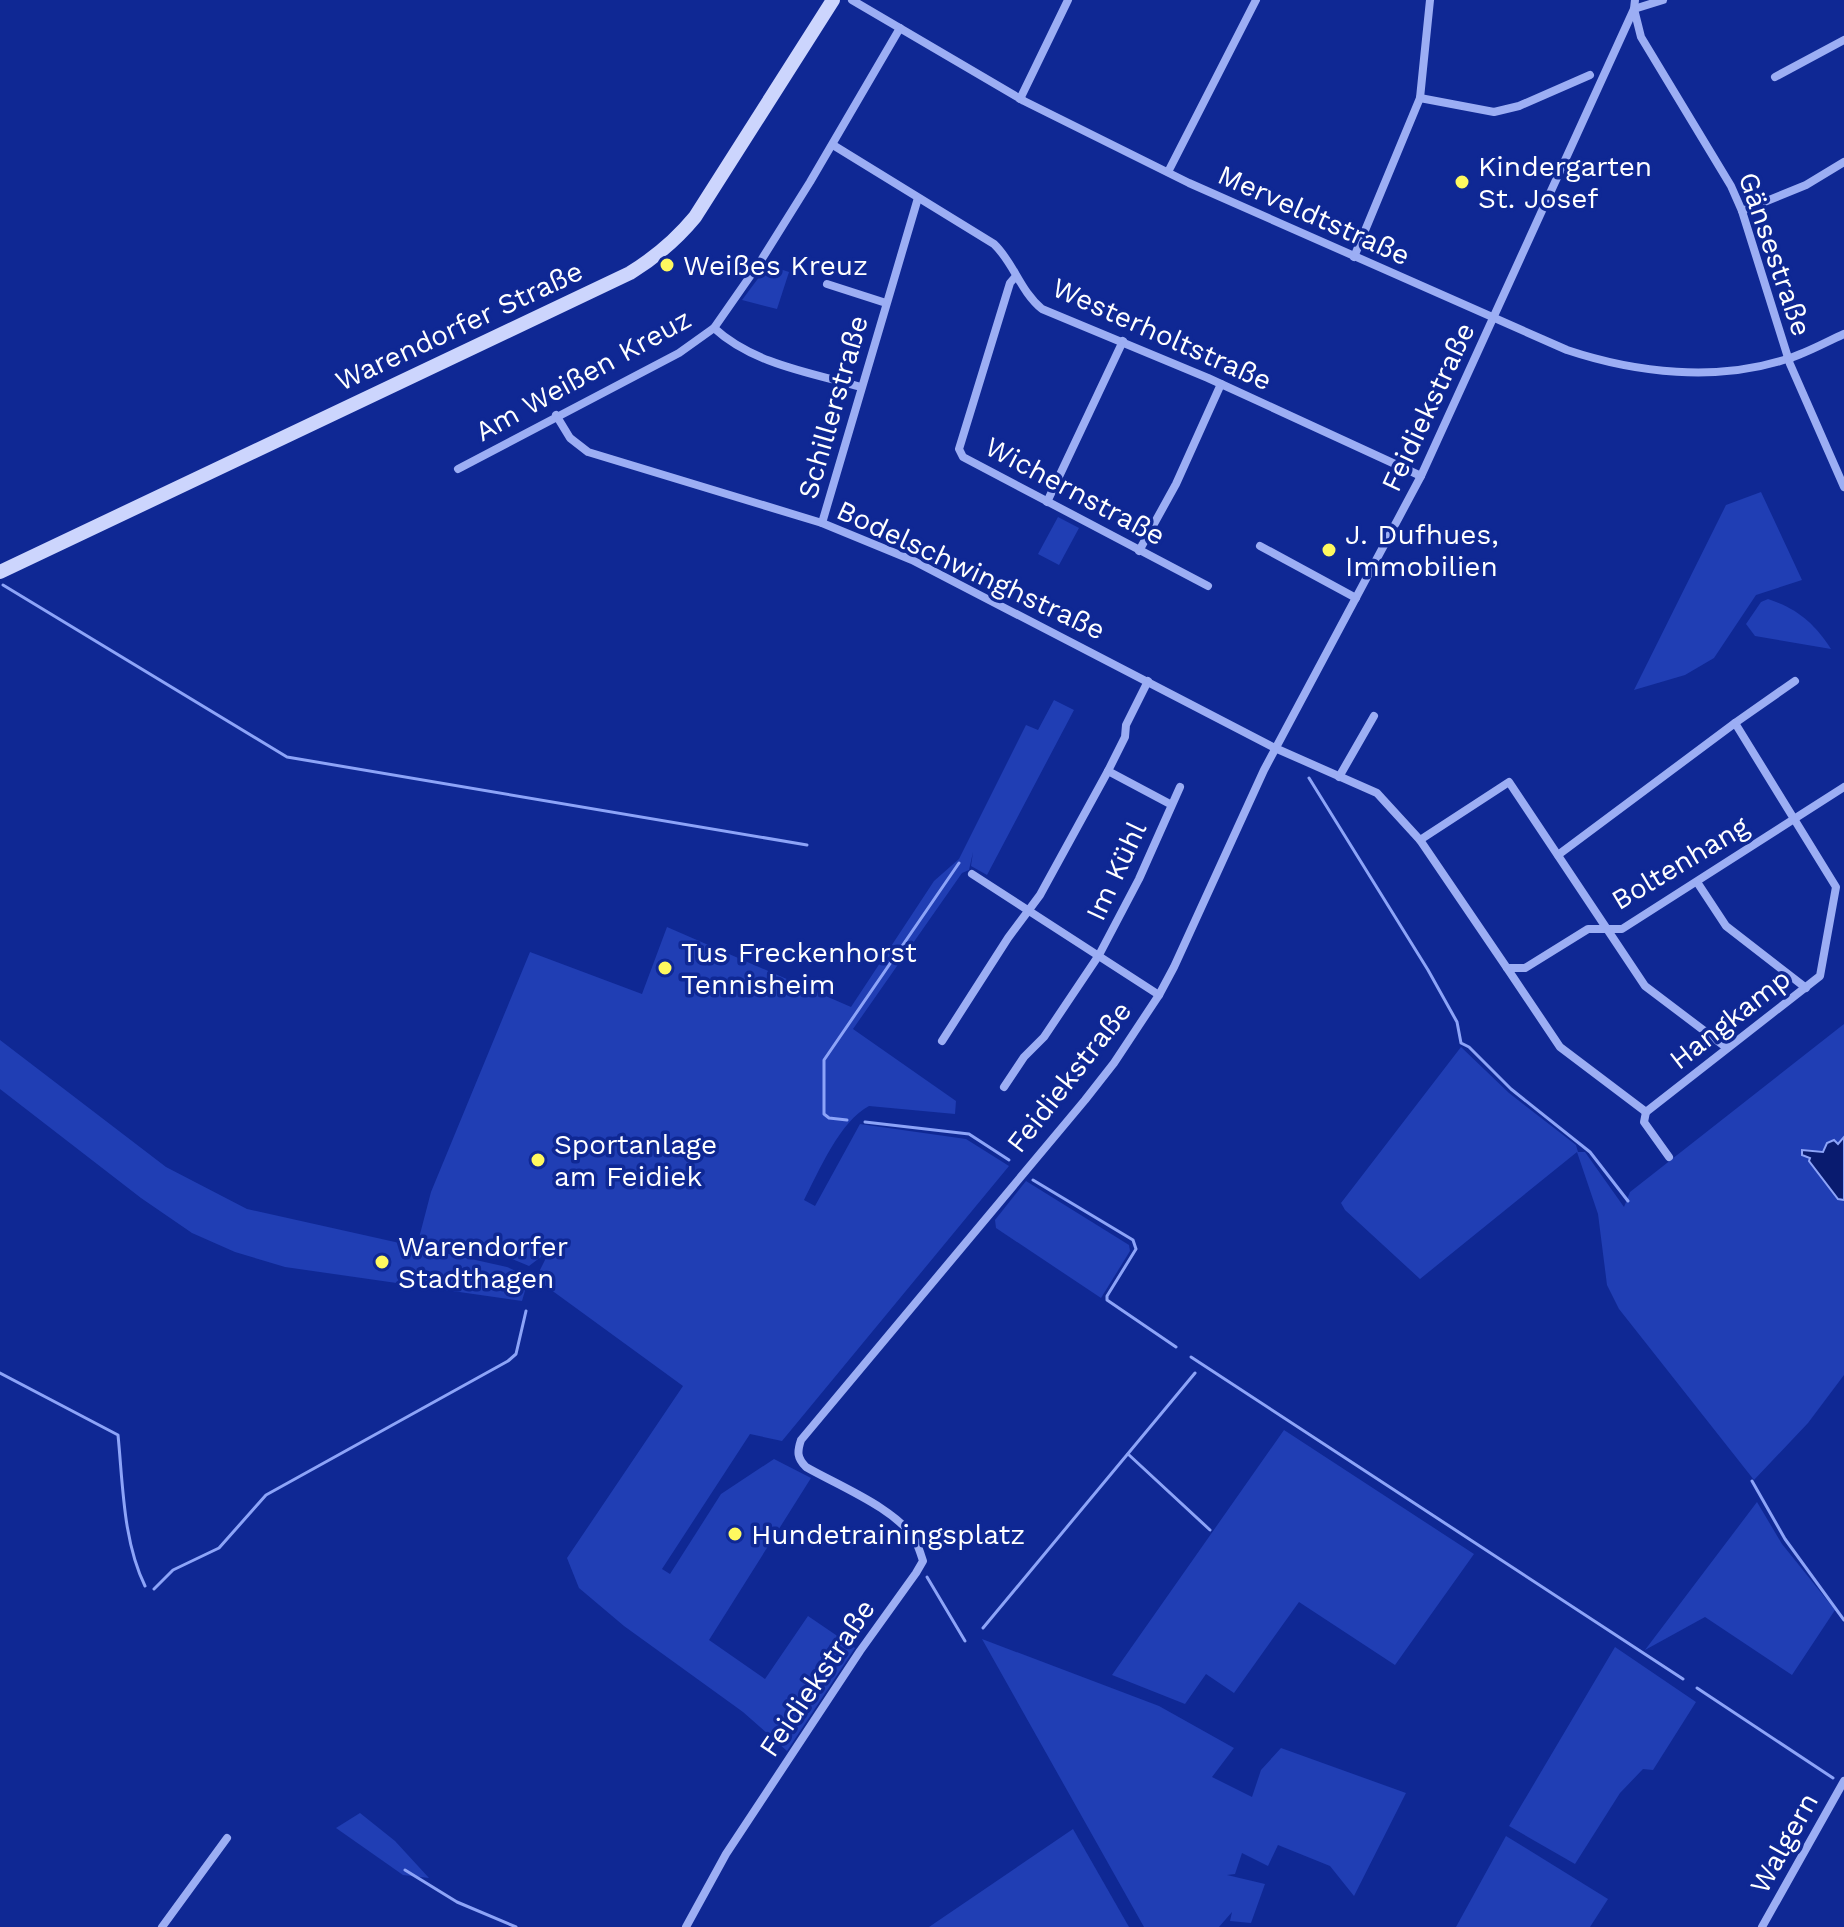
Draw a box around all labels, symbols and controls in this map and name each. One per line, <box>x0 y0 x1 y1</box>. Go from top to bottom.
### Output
place label: Kindergarten St. Josef <box>1478 150 1652 215</box>
street label: Merveldtstraße <box>1213 158 1415 272</box>
street label: Gänsestraße <box>1732 168 1818 340</box>
marker: Kindergarten St. Josef <box>1453 173 1471 191</box>
place label: Weißes Kreuz <box>683 249 868 282</box>
street label: Warendorfer Straße <box>330 254 588 398</box>
marker: Weißes Kreuz <box>658 256 676 274</box>
street label: Westerholtstraße <box>1047 271 1277 397</box>
street label: Am Weißen Kreuz <box>469 302 697 448</box>
street label: Schillerstraße <box>791 311 875 503</box>
street label: Feidiekstraße <box>1374 317 1482 497</box>
street label: Wichernstraße <box>979 430 1171 552</box>
street label: Bodelschwinghstraße <box>832 493 1110 647</box>
place label: J. Dufhues, Immobilien <box>1345 518 1499 583</box>
marker: J. Dufhues, Immobilien <box>1320 541 1338 559</box>
street label: Boltenhang <box>1606 809 1754 917</box>
street label: Im Kühl <box>1079 816 1153 926</box>
place label: Tus Freckenhorst Tennisheim <box>681 936 917 1001</box>
marker: Tus Freckenhorst Tennisheim <box>656 959 674 977</box>
street label: Hangkamp <box>1663 962 1797 1076</box>
street label: Feidiekstraße <box>1000 995 1138 1159</box>
place label: Sportanlage am Feidiek <box>554 1128 717 1193</box>
marker: Sportanlage am Feidiek <box>529 1151 547 1169</box>
place label: Warendorfer Stadthagen <box>398 1230 568 1295</box>
marker: Warendorfer Stadthagen <box>373 1253 391 1271</box>
place label: Hundetrainingsplatz <box>751 1518 1025 1551</box>
marker: Hundetrainingsplatz <box>726 1525 744 1543</box>
street label: Feidiekstraße <box>752 1593 882 1763</box>
street label: Walgern <box>1743 1787 1825 1899</box>

